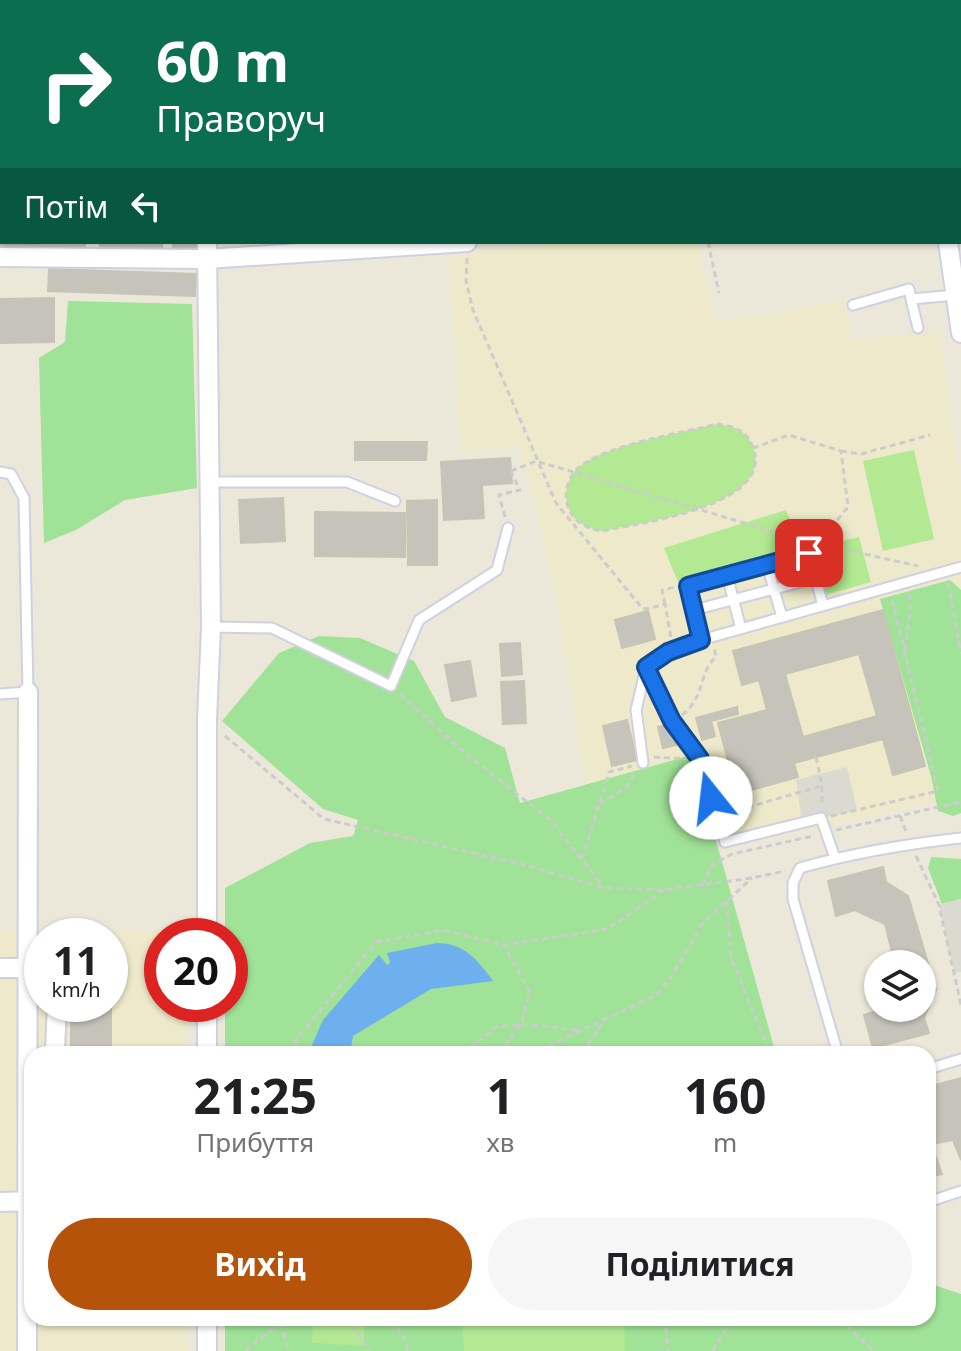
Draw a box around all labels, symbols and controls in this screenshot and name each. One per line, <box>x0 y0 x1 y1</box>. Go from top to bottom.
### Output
text: 60 m <box>156 22 289 98</box>
icon: right <box>24 32 128 136</box>
text: Праворуч <box>156 94 326 143</box>
icon: left <box>124 184 168 228</box>
text: Потім <box>24 186 108 227</box>
pin <box>775 519 843 587</box>
icon: arrive <box>787 531 831 575</box>
position arrow <box>669 756 753 840</box>
speed limit sign: 20 <box>144 918 248 1022</box>
text: 11 <box>53 932 99 987</box>
map controls <box>864 950 936 1022</box>
button: layers <box>864 950 936 1022</box>
text: km/h <box>51 976 101 1003</box>
text: 21:25 <box>194 1063 317 1128</box>
text: 1 <box>487 1063 514 1128</box>
text: 160 <box>684 1063 766 1128</box>
text: Прибуття <box>196 1124 314 1160</box>
text: хв <box>486 1124 514 1160</box>
text: m <box>713 1124 737 1160</box>
button: Вихід <box>48 1218 472 1310</box>
button: Поділитися <box>488 1218 912 1310</box>

